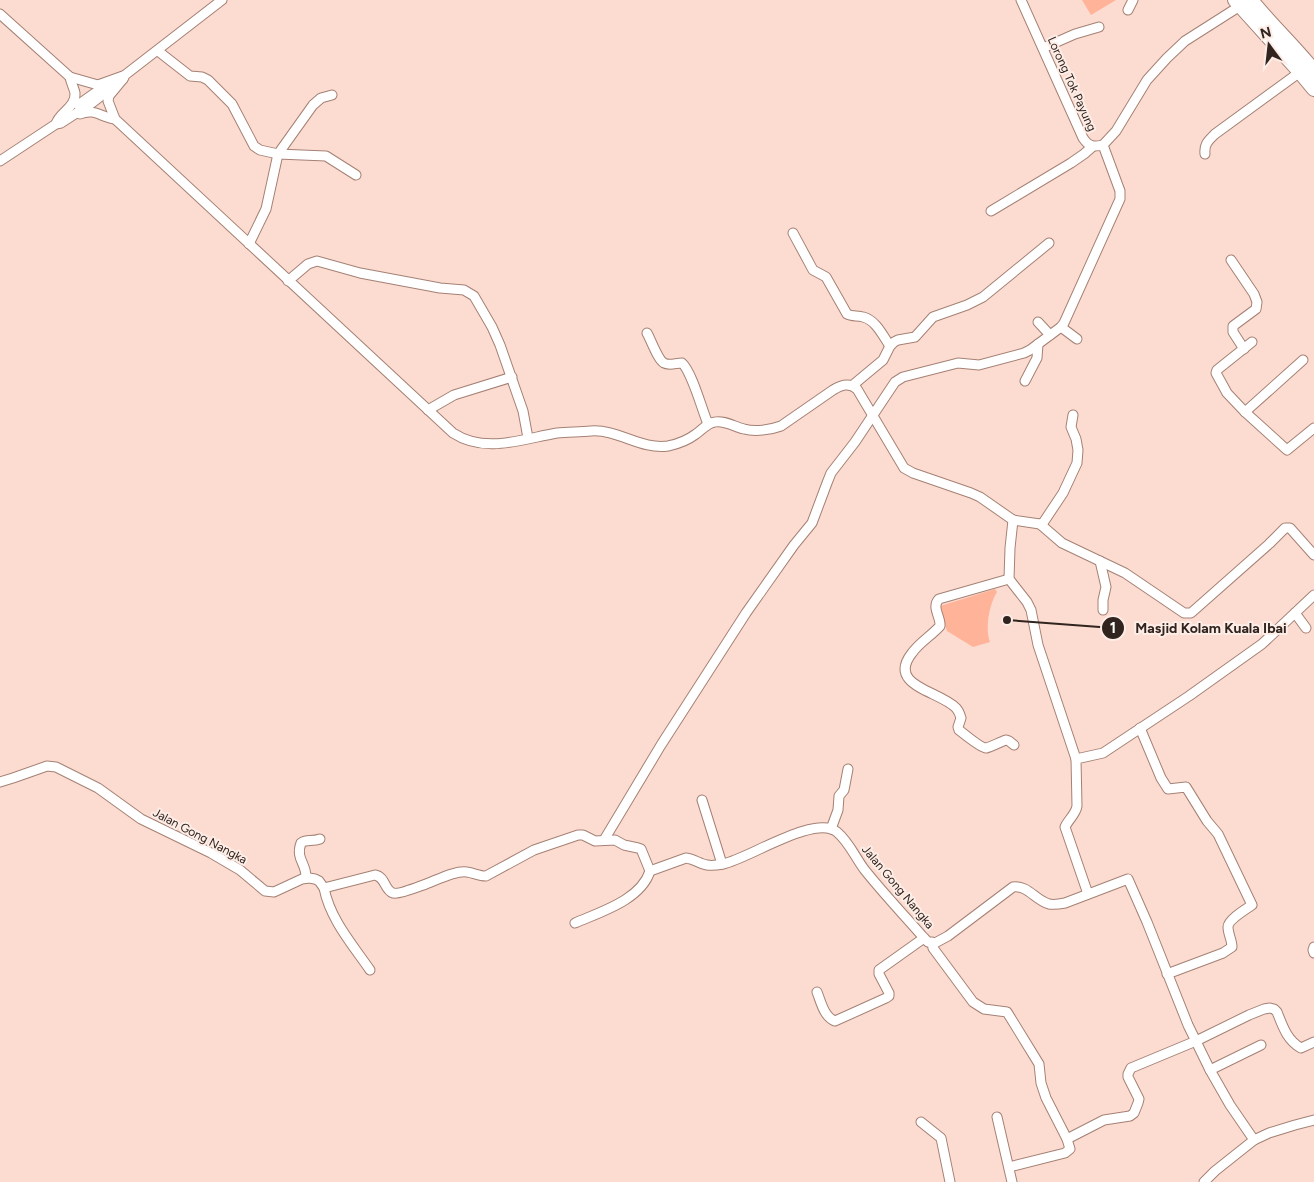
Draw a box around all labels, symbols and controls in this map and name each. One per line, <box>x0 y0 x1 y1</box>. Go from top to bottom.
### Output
north arrow <box>1244 20 1294 70</box>
text: N <box>1258 23 1273 43</box>
street label: Lorong Tok Payung <box>1045 34 1099 134</box>
callout: Masjid Kolam Kuala Ibai <box>1101 613 1297 642</box>
text: 1 <box>1110 619 1116 637</box>
text: Masjid Kolam Kuala Ibai <box>1135 620 1287 637</box>
street label: Jalan Gong Nangka <box>151 805 249 867</box>
street label: Jalan Gong Nangka <box>859 842 937 932</box>

